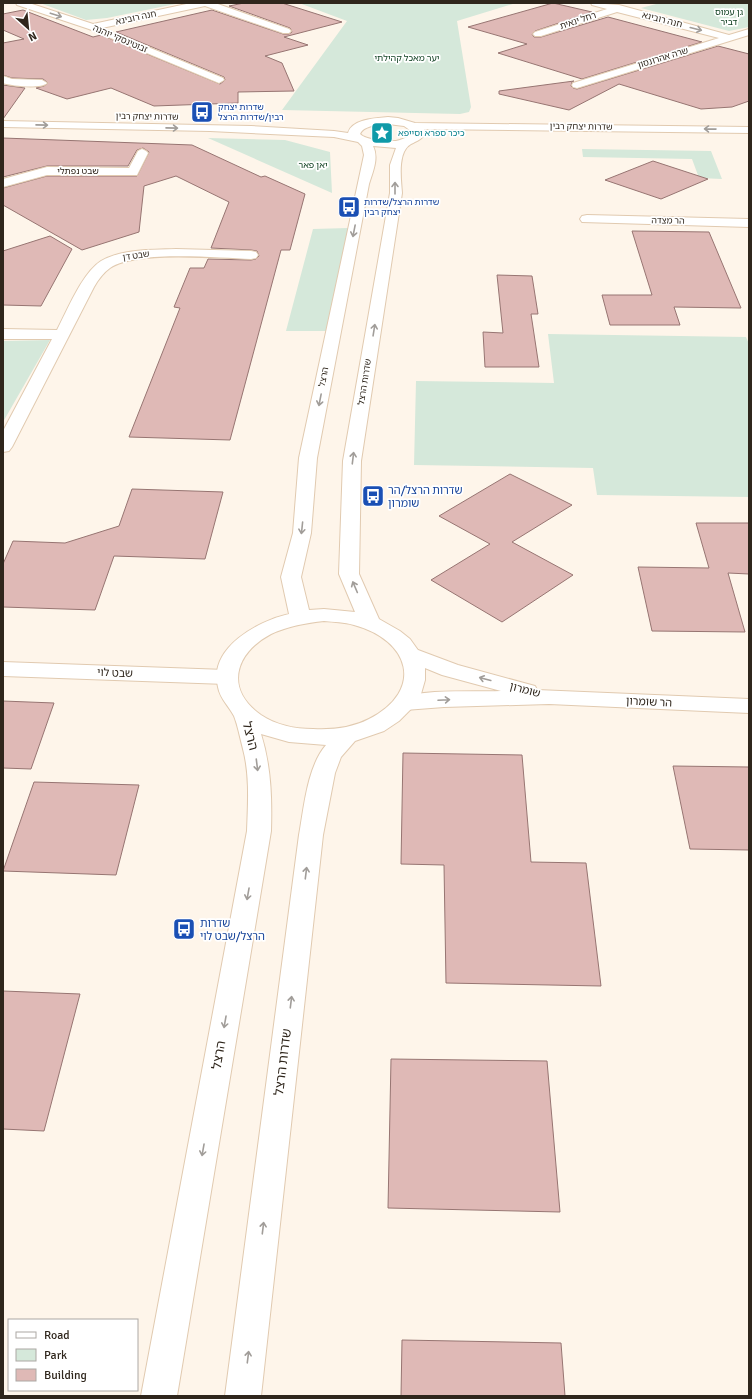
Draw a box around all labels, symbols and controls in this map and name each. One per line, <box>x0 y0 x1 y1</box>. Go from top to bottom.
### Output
park label: גן עמוס דביר <box>715 7 744 28</box>
north arrow <box>8 8 48 48</box>
street label: חנה רובינא <box>115 8 157 28</box>
street label: רחל ינאית <box>558 10 598 32</box>
street label: חנה רובינא <box>641 10 683 30</box>
one-way arrow <box>50 12 62 20</box>
street label: זבוטינסקי יוהנה <box>91 23 149 55</box>
one-way arrow <box>689 26 702 33</box>
text: N <box>26 29 39 44</box>
street label: שרה אהרונסון <box>636 45 690 71</box>
park label: יער מאכל קהילתי <box>375 53 439 64</box>
bus stop icon: שדרות יצחק רבין/שדרות הרצל <box>189 99 215 125</box>
place label: שדרות יצחק רבין/שדרות הרצל <box>218 102 284 123</box>
street label: שדרות יצחק רבין <box>115 111 179 123</box>
place icon: כיכר ספרא וסייפא <box>369 120 395 146</box>
one-way arrow <box>35 121 48 129</box>
street label: שדרות יצחק רבין <box>549 121 613 133</box>
one-way arrow <box>165 124 178 132</box>
one-way arrow <box>704 125 717 133</box>
place label: כיכר ספרא וסייפא <box>398 128 465 139</box>
park label: יאן פאר <box>298 160 328 171</box>
street label: שבט נפתלי <box>57 166 99 177</box>
one-way arrow <box>391 182 399 195</box>
bus stop icon: שדרות הרצל/שדרות יצחק רבין <box>336 194 362 220</box>
place label: שדרות הרצל/שדרות יצחק רבין <box>364 197 439 218</box>
street label: הר מצדה <box>651 215 685 227</box>
one-way arrow <box>349 224 357 237</box>
street label: שבט דן <box>122 249 150 263</box>
one-way arrow <box>370 324 378 337</box>
street label: שדרות הרצל <box>356 358 374 406</box>
street label: הרצל <box>317 366 331 388</box>
one-way arrow <box>315 393 323 406</box>
one-way arrow <box>349 452 357 465</box>
bus stop icon: שדרות הרצל/הר שומרון <box>360 483 386 509</box>
place label: שדרות הרצל/הר שומרון <box>388 484 462 510</box>
one-way arrow <box>299 521 306 534</box>
one-way arrow <box>350 581 358 593</box>
street label: שבט לוי <box>97 666 133 680</box>
one-way arrow <box>478 675 491 683</box>
street label: שומרון <box>508 680 542 700</box>
street label: הר שומרון <box>626 694 673 710</box>
one-way arrow <box>437 696 450 704</box>
street label: הרצל <box>239 720 261 752</box>
one-way arrow <box>253 759 261 772</box>
one-way arrow <box>302 867 310 880</box>
one-way arrow <box>244 887 252 900</box>
bus stop icon: שדרות הרצל/שבט לוי <box>171 916 197 942</box>
place label: שדרות הרצל/שבט לוי <box>200 917 265 943</box>
one-way arrow <box>287 996 295 1009</box>
one-way arrow <box>221 1015 229 1028</box>
street label: שדרות הרצל <box>271 1028 295 1096</box>
street label: הרצל <box>209 1039 229 1071</box>
one-way arrow <box>198 1143 206 1156</box>
one-way arrow <box>259 1222 267 1235</box>
legend <box>8 1319 138 1391</box>
text: Road <box>44 1328 70 1343</box>
text: Park <box>44 1348 67 1363</box>
one-way arrow <box>244 1351 252 1364</box>
text: Building <box>44 1368 87 1383</box>

